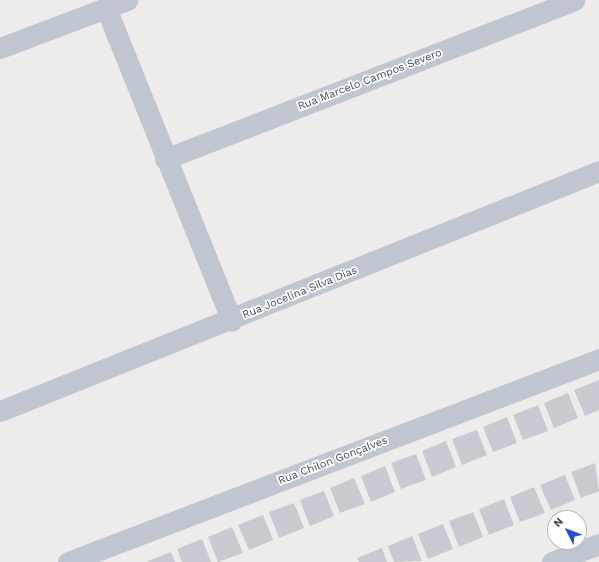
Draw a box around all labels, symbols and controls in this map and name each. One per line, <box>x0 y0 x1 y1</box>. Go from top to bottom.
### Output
street label: Rua Marcelo Campos Severo <box>296 46 444 114</box>
street label: Rua Jocelina Silva Dias <box>240 264 360 322</box>
street label: Rua Chilon Gonçalves <box>276 434 390 488</box>
north arrow <box>547 510 587 550</box>
text: N <box>551 515 566 530</box>

